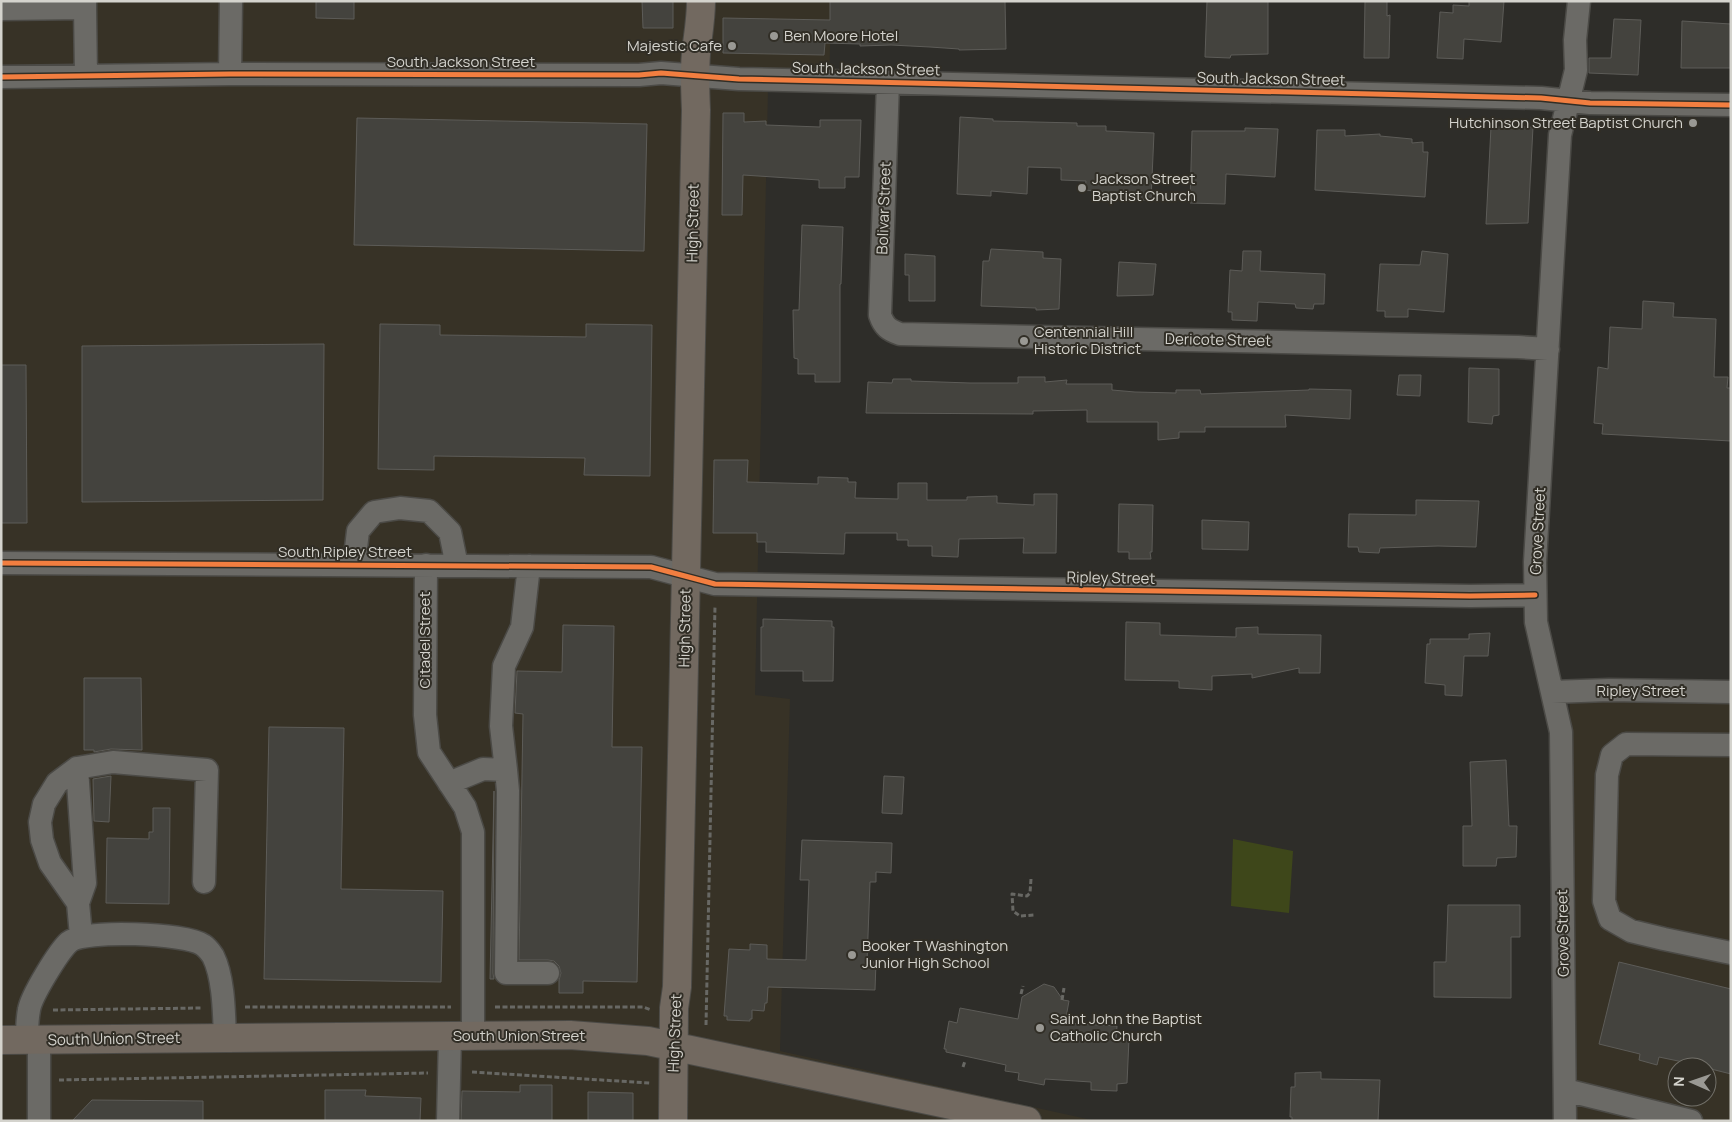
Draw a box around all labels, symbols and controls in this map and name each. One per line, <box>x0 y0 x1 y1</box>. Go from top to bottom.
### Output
place label: Ben Moore Hotel <box>784 25 898 46</box>
marker: Ben Moore Hotel <box>768 30 780 42</box>
place label: Majestic Cafe <box>627 35 722 56</box>
marker: Majestic Cafe <box>726 40 738 52</box>
street label: South Jackson Street <box>387 51 535 72</box>
street label: South Jackson Street <box>792 57 940 80</box>
street label: South Jackson Street <box>1197 67 1345 90</box>
place label: Hutchinson Street Baptist Church <box>1449 112 1683 133</box>
marker: Hutchinson Street Baptist Church <box>1687 117 1699 129</box>
street label: Bolivar Street <box>871 161 896 255</box>
place label: Jackson Street Baptist Church <box>1092 168 1196 206</box>
marker: Jackson Street Baptist Church <box>1076 182 1088 194</box>
street label: High Street <box>681 184 704 262</box>
place label: Centennial Hill Historic District <box>1034 321 1141 359</box>
street label: Dericote Street <box>1165 328 1271 351</box>
marker: Centennial Hill Historic District <box>1018 335 1030 347</box>
street label: Grove Street <box>1525 487 1550 575</box>
street label: South Ripley Street <box>278 541 412 562</box>
street label: Ripley Street <box>1066 566 1156 589</box>
street label: High Street <box>673 589 696 667</box>
street label: Citadel Street <box>414 592 435 688</box>
street label: Ripley Street <box>1597 680 1685 701</box>
street label: Grove Street <box>1551 889 1574 977</box>
place label: Booker T Washington Junior High School <box>862 935 1008 973</box>
marker: Booker T Washington Junior High School <box>846 949 858 961</box>
street label: High Street <box>663 993 686 1073</box>
place label: Saint John the Baptist Catholic Church <box>1050 1008 1202 1046</box>
marker: Saint John the Baptist Catholic Church <box>1034 1022 1046 1034</box>
street label: South Union Street <box>453 1025 585 1046</box>
street label: South Union Street <box>47 1027 181 1050</box>
north arrow <box>1667 1057 1717 1107</box>
text: N <box>1669 1076 1688 1087</box>

